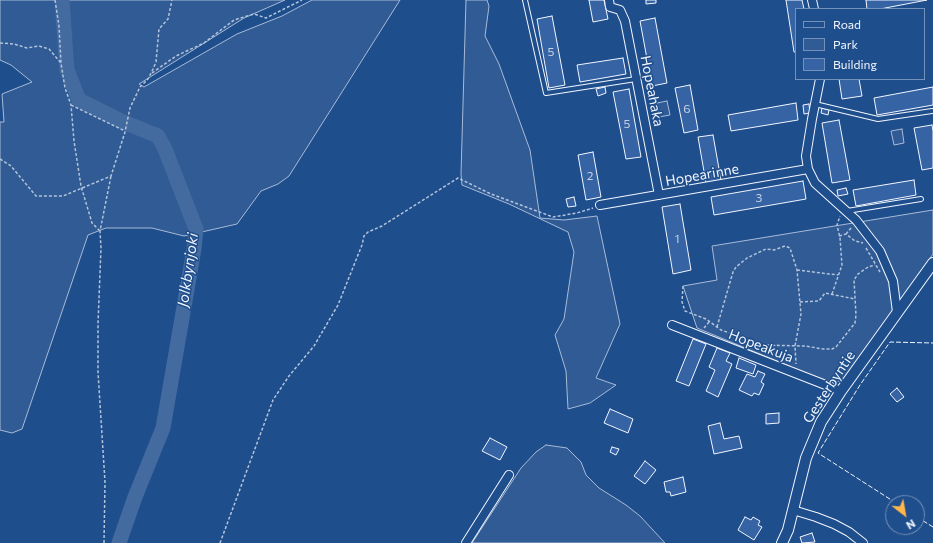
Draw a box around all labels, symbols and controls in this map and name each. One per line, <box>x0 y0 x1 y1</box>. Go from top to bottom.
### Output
legend <box>795 8 925 80</box>
text: Road <box>833 17 861 31</box>
text: Park <box>833 37 858 51</box>
house number: 5 <box>548 45 554 59</box>
street label: Hopeahaka <box>637 54 667 128</box>
text: Building <box>833 57 877 71</box>
house number: 6 <box>683 102 691 116</box>
house number: 5 <box>624 117 630 131</box>
street label: Hopearinne <box>664 160 740 190</box>
house number: 2 <box>587 169 593 183</box>
house number: 3 <box>756 191 762 205</box>
water label: Jolkbynjoki <box>174 232 202 308</box>
house number: 1 <box>674 232 680 246</box>
street label: Hopeakuja <box>726 326 796 366</box>
street label: Gesterbyntie <box>799 348 859 426</box>
north arrow <box>885 495 925 535</box>
text: N <box>904 517 918 533</box>

